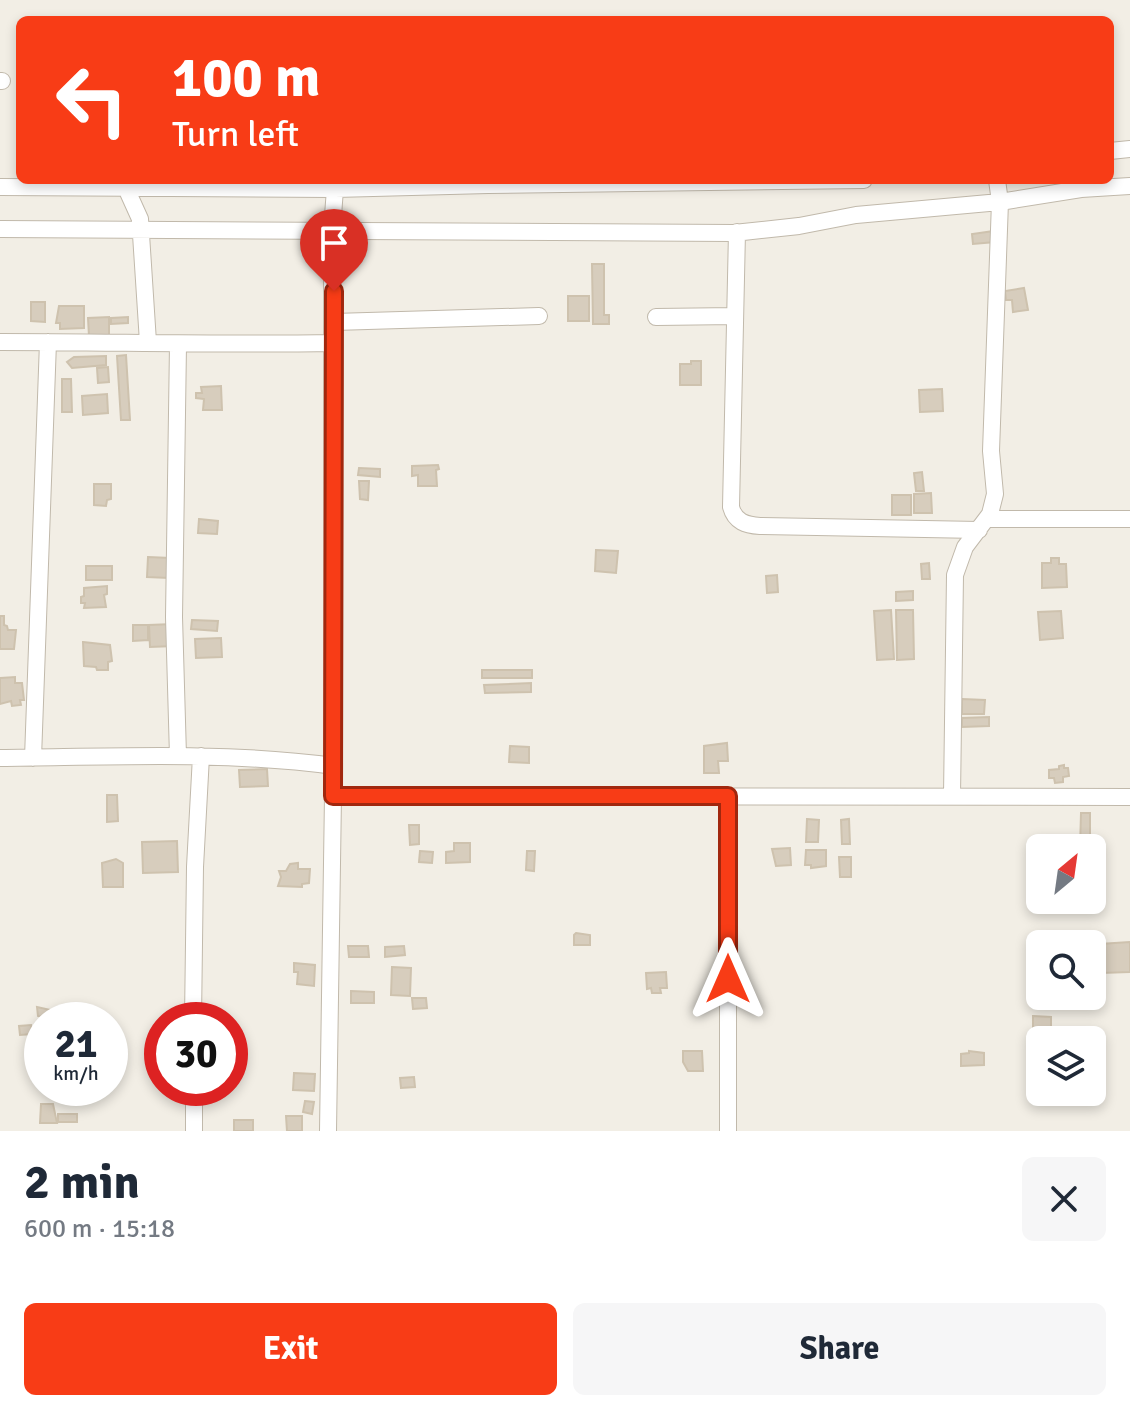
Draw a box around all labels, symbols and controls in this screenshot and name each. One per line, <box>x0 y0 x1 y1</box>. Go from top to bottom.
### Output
text: 100 m <box>172 43 320 112</box>
icon: left <box>40 48 144 152</box>
text: Turn left <box>172 112 299 157</box>
pin <box>300 209 368 291</box>
icon: arrive <box>312 221 356 265</box>
north arrow <box>1026 834 1106 914</box>
map controls <box>1026 834 1106 1106</box>
button: search <box>1026 930 1106 1010</box>
position arrow <box>686 937 770 1021</box>
speed limit sign: 30 <box>144 1002 248 1106</box>
text: 21 <box>54 1019 98 1069</box>
button: layers <box>1026 1026 1106 1106</box>
text: km/h <box>53 1061 99 1086</box>
text: 2 min <box>24 1153 140 1212</box>
button: close <box>1022 1157 1106 1241</box>
text: 600 m · 15:18 <box>24 1213 175 1245</box>
button: Exit <box>24 1303 557 1395</box>
button: Share <box>573 1303 1106 1395</box>

